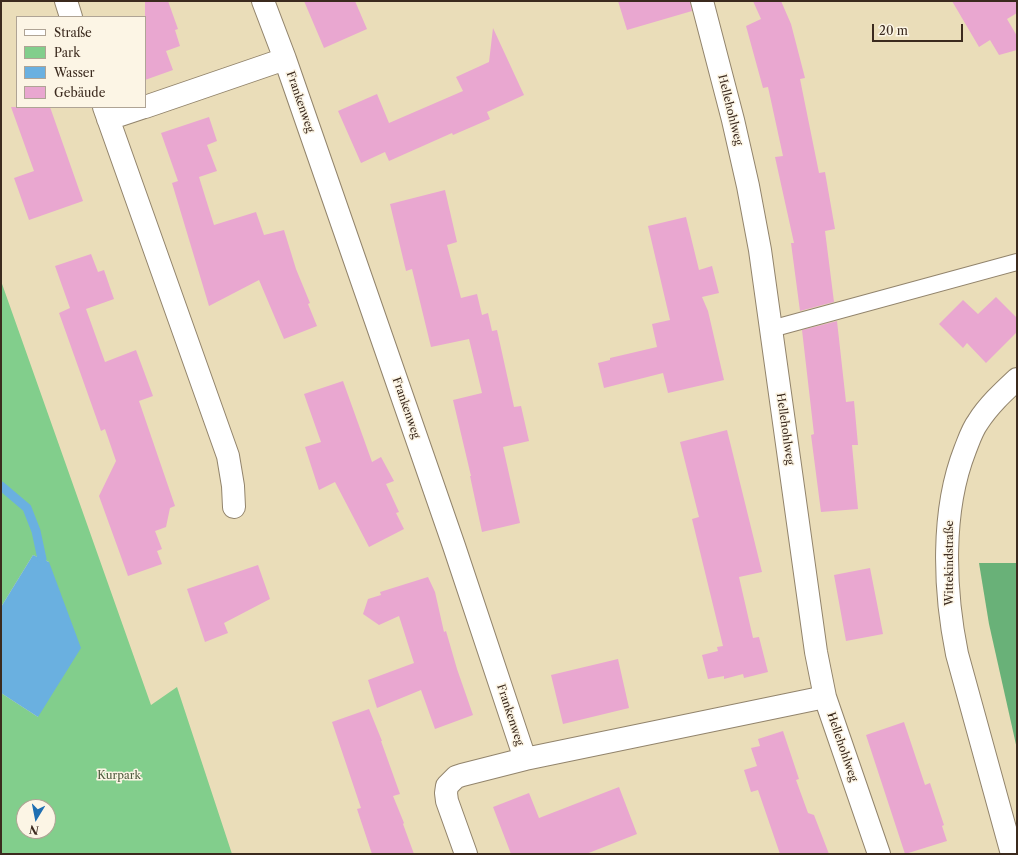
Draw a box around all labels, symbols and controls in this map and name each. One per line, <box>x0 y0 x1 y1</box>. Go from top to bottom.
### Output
legend <box>16 16 146 108</box>
scale bar <box>874 16 965 42</box>
text: 20 m <box>879 23 908 38</box>
text: Straße <box>54 25 92 40</box>
text: Park <box>54 45 80 60</box>
text: Wasser <box>54 65 95 80</box>
street label: Frankenweg <box>283 70 317 134</box>
street label: Hellehohlweg <box>715 73 745 147</box>
text: Gebäude <box>54 85 105 100</box>
street label: Frankenweg <box>389 376 423 440</box>
street label: Hellehohlweg <box>773 392 797 466</box>
street label: Wittekindstraße <box>943 520 957 606</box>
street label: Frankenweg <box>494 683 526 747</box>
street label: Hellehohlweg <box>824 711 860 783</box>
park label: Kurpark <box>97 769 141 783</box>
north arrow <box>16 799 56 839</box>
text: N <box>28 822 40 838</box>

